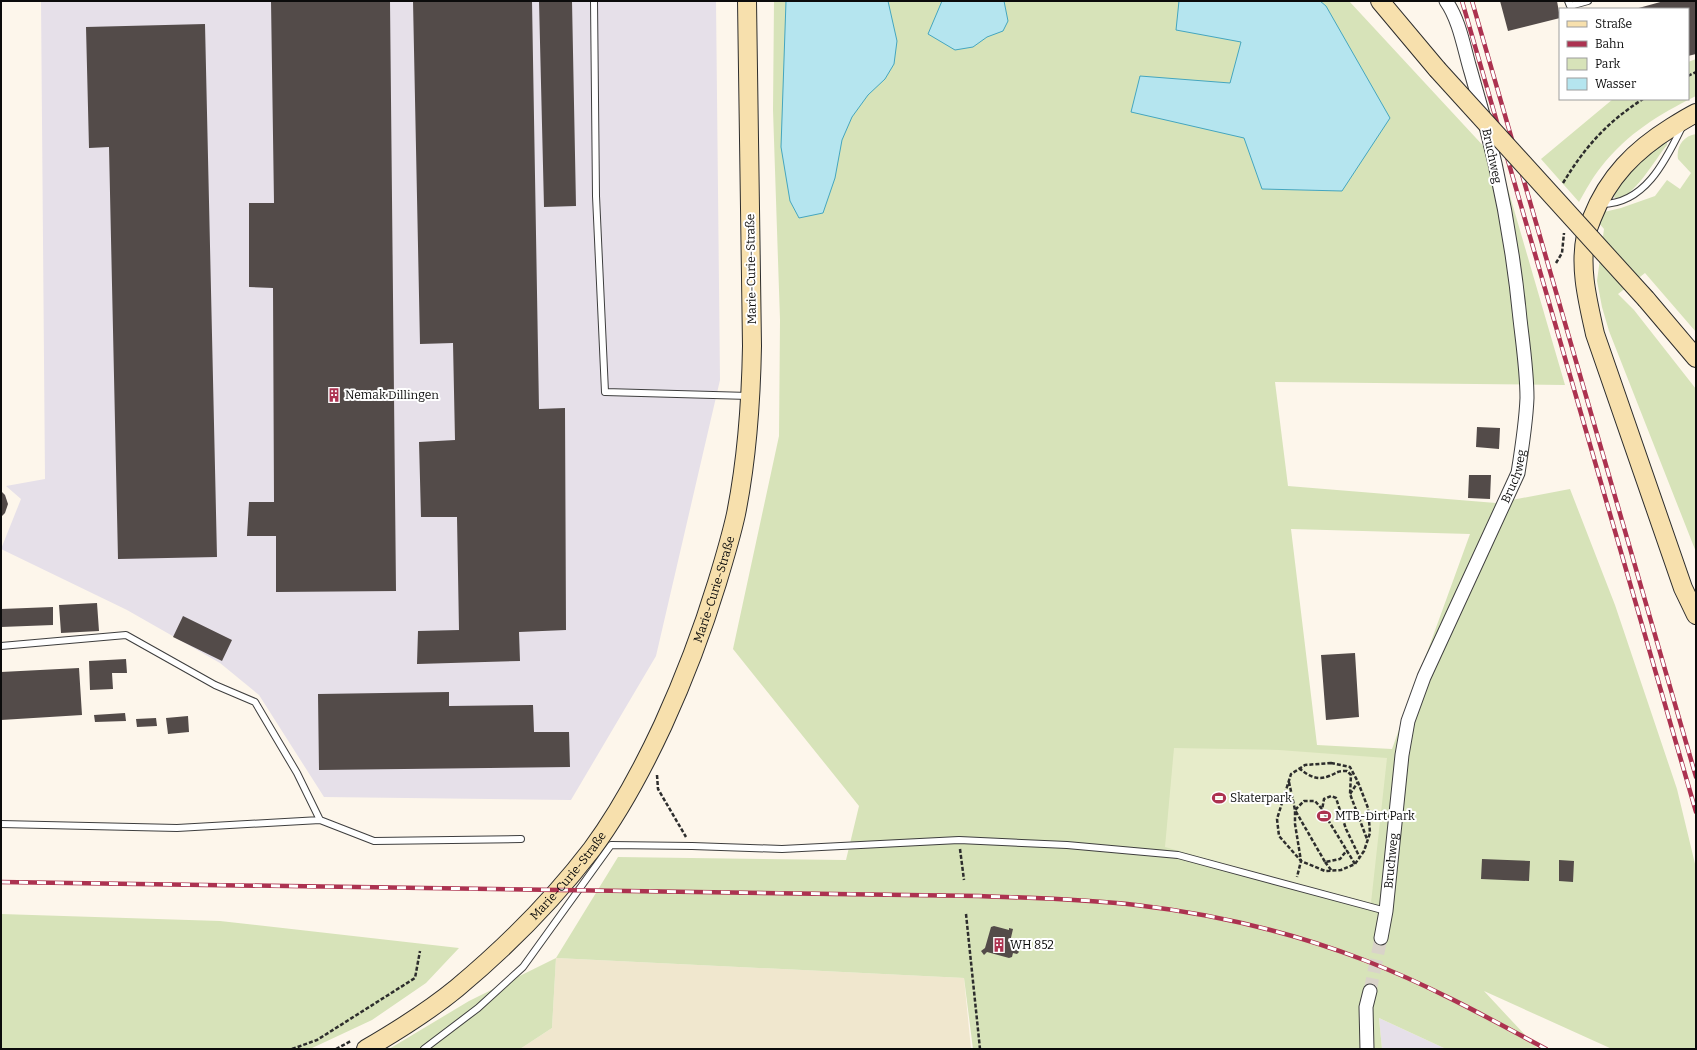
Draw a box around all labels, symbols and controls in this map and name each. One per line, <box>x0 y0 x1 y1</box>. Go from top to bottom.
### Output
legend <box>1559 8 1689 100</box>
text: Straße <box>1595 17 1632 31</box>
text: Bahn <box>1595 37 1624 51</box>
text: Park <box>1595 57 1621 71</box>
text: Wasser <box>1595 77 1637 91</box>
street label: Bruchweg <box>1479 127 1505 185</box>
street label: Marie-Curie-Straße <box>743 214 759 324</box>
building icon: Nemak Dillingen <box>326 387 342 403</box>
place label: Nemak Dillingen <box>345 388 439 402</box>
street label: Bruchweg <box>1498 448 1529 505</box>
street label: Marie-Curie-Straße <box>691 535 737 644</box>
sports icon: Skaterpark <box>1211 790 1227 806</box>
place label: Skaterpark <box>1230 791 1292 805</box>
sports icon: MTB-Dirt Park <box>1316 808 1332 824</box>
place label: MTB-Dirt Park <box>1335 809 1415 823</box>
street label: Marie-Curie-Straße <box>527 829 609 923</box>
street label: Bruchweg <box>1381 832 1401 889</box>
building icon: WH 852 <box>991 937 1007 953</box>
place label: WH 852 <box>1010 938 1054 952</box>

